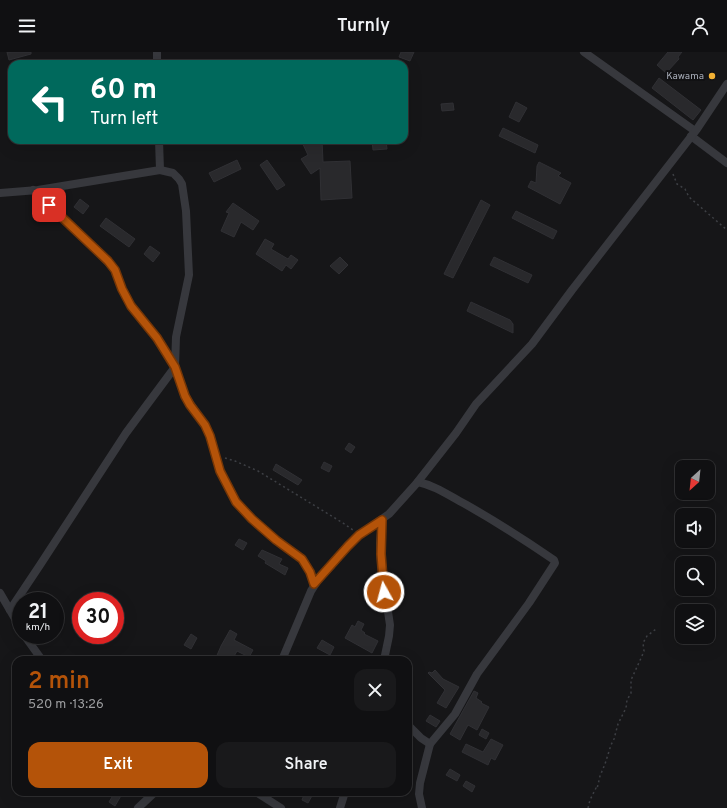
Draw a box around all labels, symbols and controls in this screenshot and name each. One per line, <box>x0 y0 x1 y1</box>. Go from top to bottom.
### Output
icon: menu <box>16 15 38 37</box>
text: Turnly <box>337 15 390 38</box>
icon: person <box>689 15 711 37</box>
place label: Kawama <box>666 70 704 83</box>
marker: Kawama <box>707 71 717 81</box>
text: 60 m <box>90 73 157 109</box>
icon: left <box>24 76 76 128</box>
text: Turn left <box>90 108 158 131</box>
pin <box>32 188 66 222</box>
icon: arrive <box>38 194 60 216</box>
north arrow <box>675 460 715 500</box>
map controls <box>675 460 715 644</box>
button: sound <box>675 508 715 548</box>
button: search <box>675 556 715 596</box>
position arrow <box>363 571 405 613</box>
speed limit sign: 30 <box>72 592 124 644</box>
text: 21 <box>28 600 48 626</box>
button: layers <box>675 604 715 644</box>
text: km/h <box>26 621 50 634</box>
text: 2 min <box>28 667 90 697</box>
button: close <box>354 669 396 711</box>
text: 520 m · 13:26 <box>28 697 104 713</box>
button: Exit <box>28 742 208 788</box>
button: Share <box>216 742 396 788</box>

